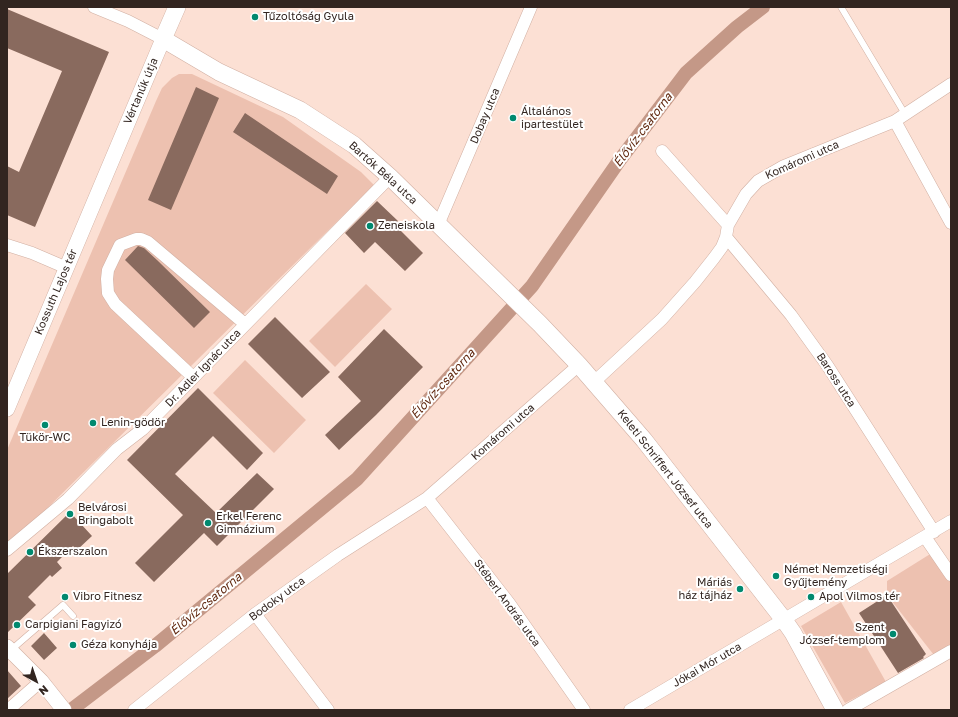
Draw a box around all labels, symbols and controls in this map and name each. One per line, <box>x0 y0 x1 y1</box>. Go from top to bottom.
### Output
place label: Tűzoltóság Gyula <box>263 10 354 24</box>
marker: Tűzoltóság Gyula <box>250 12 260 22</box>
street label: Vértanúk útja <box>121 56 161 126</box>
street label: Dobay utca <box>467 86 503 146</box>
water label: Élővíz-csatorna <box>611 90 675 170</box>
place label: Általános ipartestület <box>521 105 583 131</box>
marker: Általános ipartestület <box>508 113 518 123</box>
street label: Komáromi utca <box>763 138 841 182</box>
street label: Bartók Béla utca <box>346 139 420 207</box>
place label: Zeneiskola <box>378 219 435 233</box>
marker: Zeneiskola <box>365 221 375 231</box>
street label: Kossuth Lajos tér <box>32 247 80 337</box>
street label: Dr. Adler Ignác utca <box>163 326 243 410</box>
water label: Élővíz-csatorna <box>408 346 478 422</box>
street label: Baross utca <box>814 350 858 410</box>
street label: Komáromi utca <box>469 401 537 463</box>
street label: Keleti Schriffert József utca <box>614 407 716 531</box>
place label: Lenin-gödör <box>101 416 165 430</box>
marker: Lenin-gödör <box>88 418 98 428</box>
marker: Tükör-WC <box>40 420 50 430</box>
place label: Tükör-WC <box>19 431 71 445</box>
place label: Belvárosi Bringabolt <box>78 501 133 527</box>
marker: Belvárosi Bringabolt <box>65 509 75 519</box>
place label: Erkel Ferenc Gimnázium <box>216 510 282 536</box>
marker: Erkel Ferenc Gimnázium <box>203 518 213 528</box>
place label: Ékszerszalon <box>38 545 107 559</box>
marker: Ékszerszalon <box>25 547 35 557</box>
street label: Stéberl András utca <box>471 557 543 649</box>
place label: Német Nemzetiségi Gyűjtemény <box>784 563 888 589</box>
water label: Élővíz-csatorna <box>167 570 245 638</box>
marker: Német Nemzetiségi Gyűjtemény <box>771 571 781 581</box>
street label: Bodoky utca <box>246 574 308 624</box>
place label: Máriás ház tájház <box>679 576 732 602</box>
marker: Máriás ház tájház <box>735 584 745 594</box>
place label: Vibro Fitnesz <box>73 590 142 604</box>
place label: Apol Vilmos tér <box>819 590 900 604</box>
marker: Vibro Fitnesz <box>60 592 70 602</box>
marker: Apol Vilmos tér <box>806 592 816 602</box>
place label: Carpigiani Fagyizó <box>25 618 122 632</box>
marker: Carpigiani Fagyizó <box>12 620 22 630</box>
place label: Szent József-templom <box>799 621 885 647</box>
marker: Szent József-templom <box>888 629 898 639</box>
place label: Géza konyhája <box>81 638 157 652</box>
marker: Géza konyhája <box>68 640 78 650</box>
street label: Jókai Mór utca <box>670 640 744 690</box>
north arrow <box>16 661 56 701</box>
text: N <box>37 683 51 698</box>

